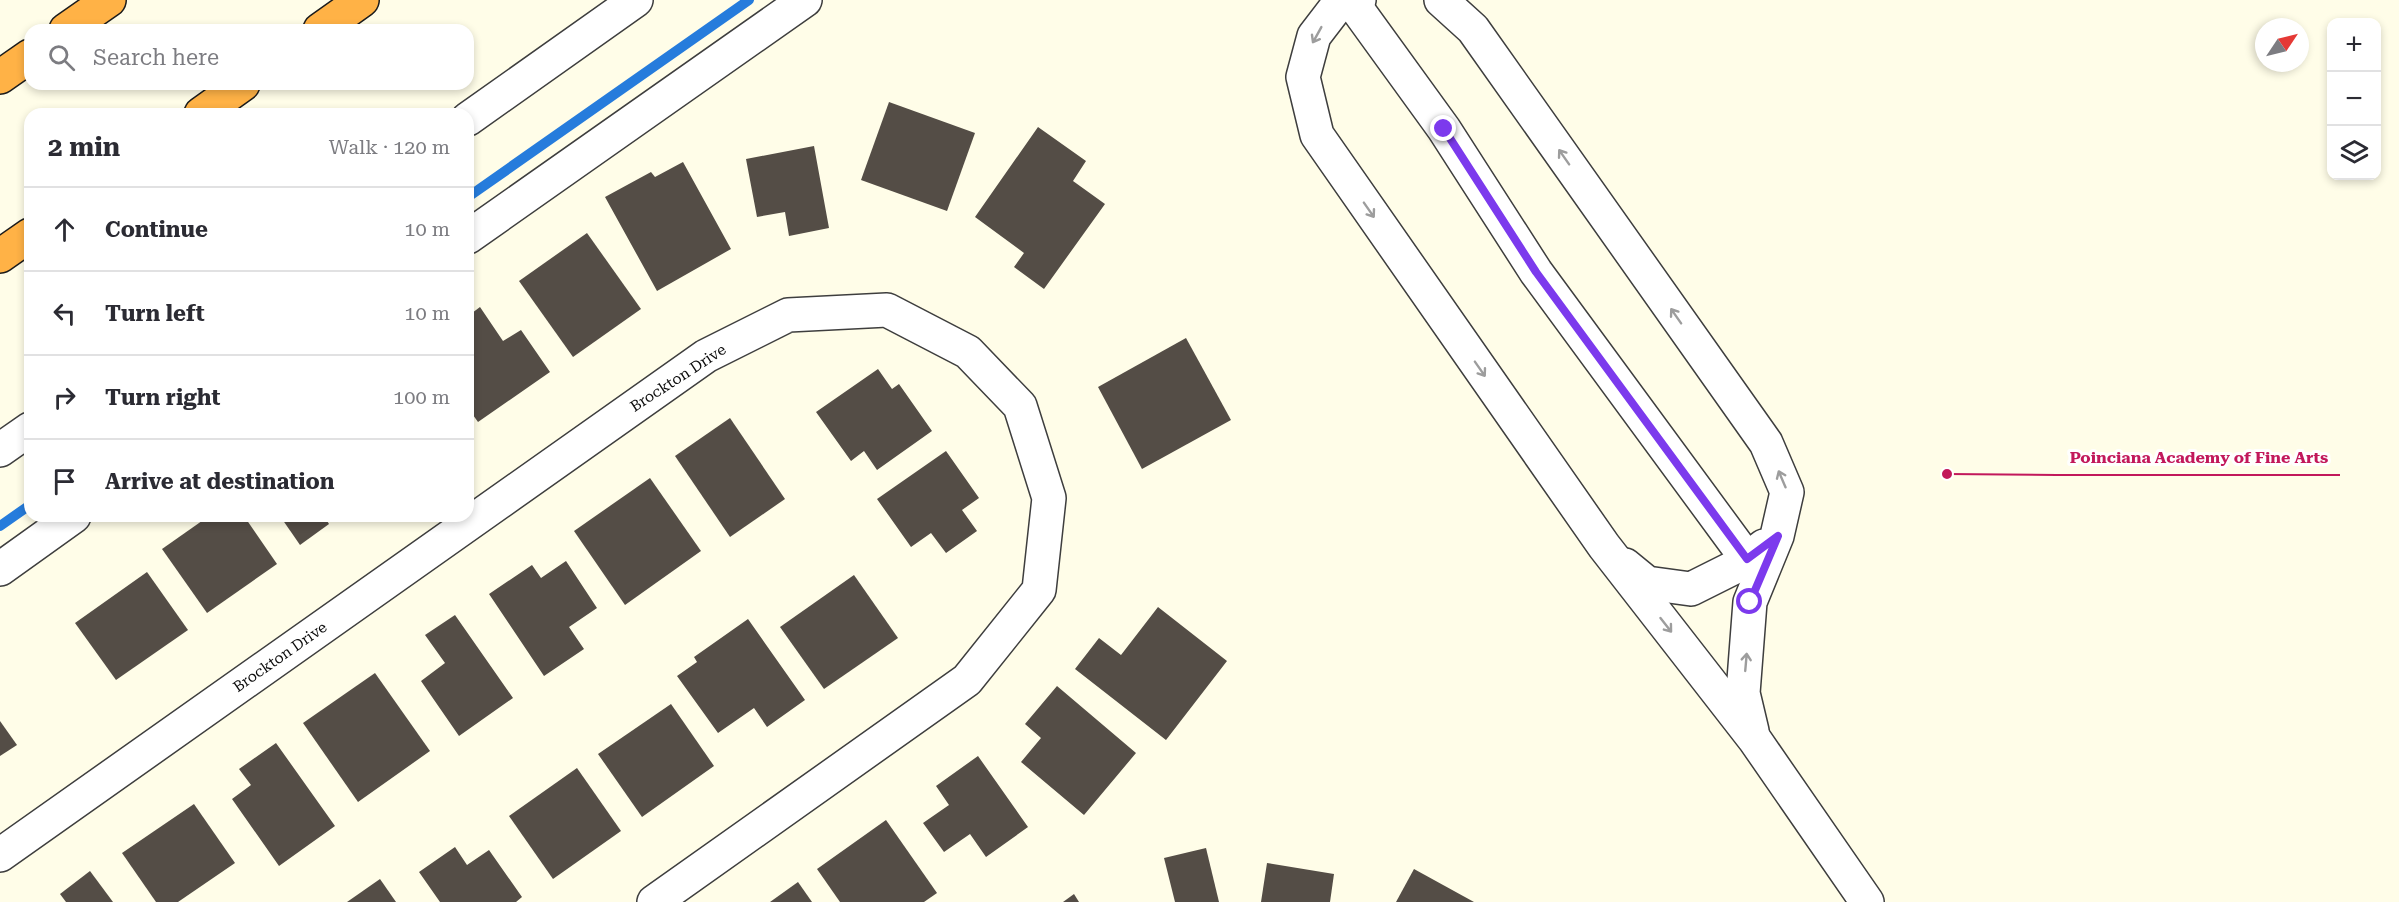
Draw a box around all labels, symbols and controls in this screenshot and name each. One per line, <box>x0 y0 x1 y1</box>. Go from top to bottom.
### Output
north arrow <box>2255 18 2309 72</box>
map controls <box>2327 18 2381 180</box>
button: + <box>2327 18 2381 72</box>
search box <box>24 24 474 90</box>
one-way arrow <box>1311 26 1323 43</box>
icon: search <box>45 41 78 74</box>
text: Search here <box>93 45 219 70</box>
button: − <box>2327 72 2381 126</box>
route end <box>1430 115 1456 141</box>
button: layers <box>2327 126 2381 180</box>
text: 2 min <box>48 132 120 162</box>
text: Walk · 120 m <box>329 135 450 159</box>
one-way arrow <box>1558 150 1570 166</box>
one-way arrow <box>1363 201 1375 217</box>
icon: ahead <box>48 213 81 246</box>
text: Continue <box>105 217 208 242</box>
text: 10 m <box>404 217 450 241</box>
icon: left <box>48 297 81 330</box>
text: Turn left <box>105 301 205 326</box>
text: 10 m <box>404 301 450 325</box>
one-way arrow <box>1670 309 1682 325</box>
street label: Brockton Drive <box>627 340 729 416</box>
one-way arrow <box>1474 361 1486 377</box>
icon: right <box>48 381 81 414</box>
text: Turn right <box>105 385 220 410</box>
text: 100 m <box>393 385 450 409</box>
callout: Poinciana Academy of Fine Arts <box>2057 441 2340 475</box>
text: Poinciana Academy of Fine Arts <box>2070 448 2328 467</box>
icon: arrive <box>48 465 81 498</box>
text: Arrive at destination <box>105 469 334 494</box>
one-way arrow <box>1776 471 1787 489</box>
route start <box>1736 588 1762 614</box>
one-way arrow <box>1659 617 1672 633</box>
street label: Brockton Drive <box>230 618 330 696</box>
one-way arrow <box>1740 652 1751 672</box>

